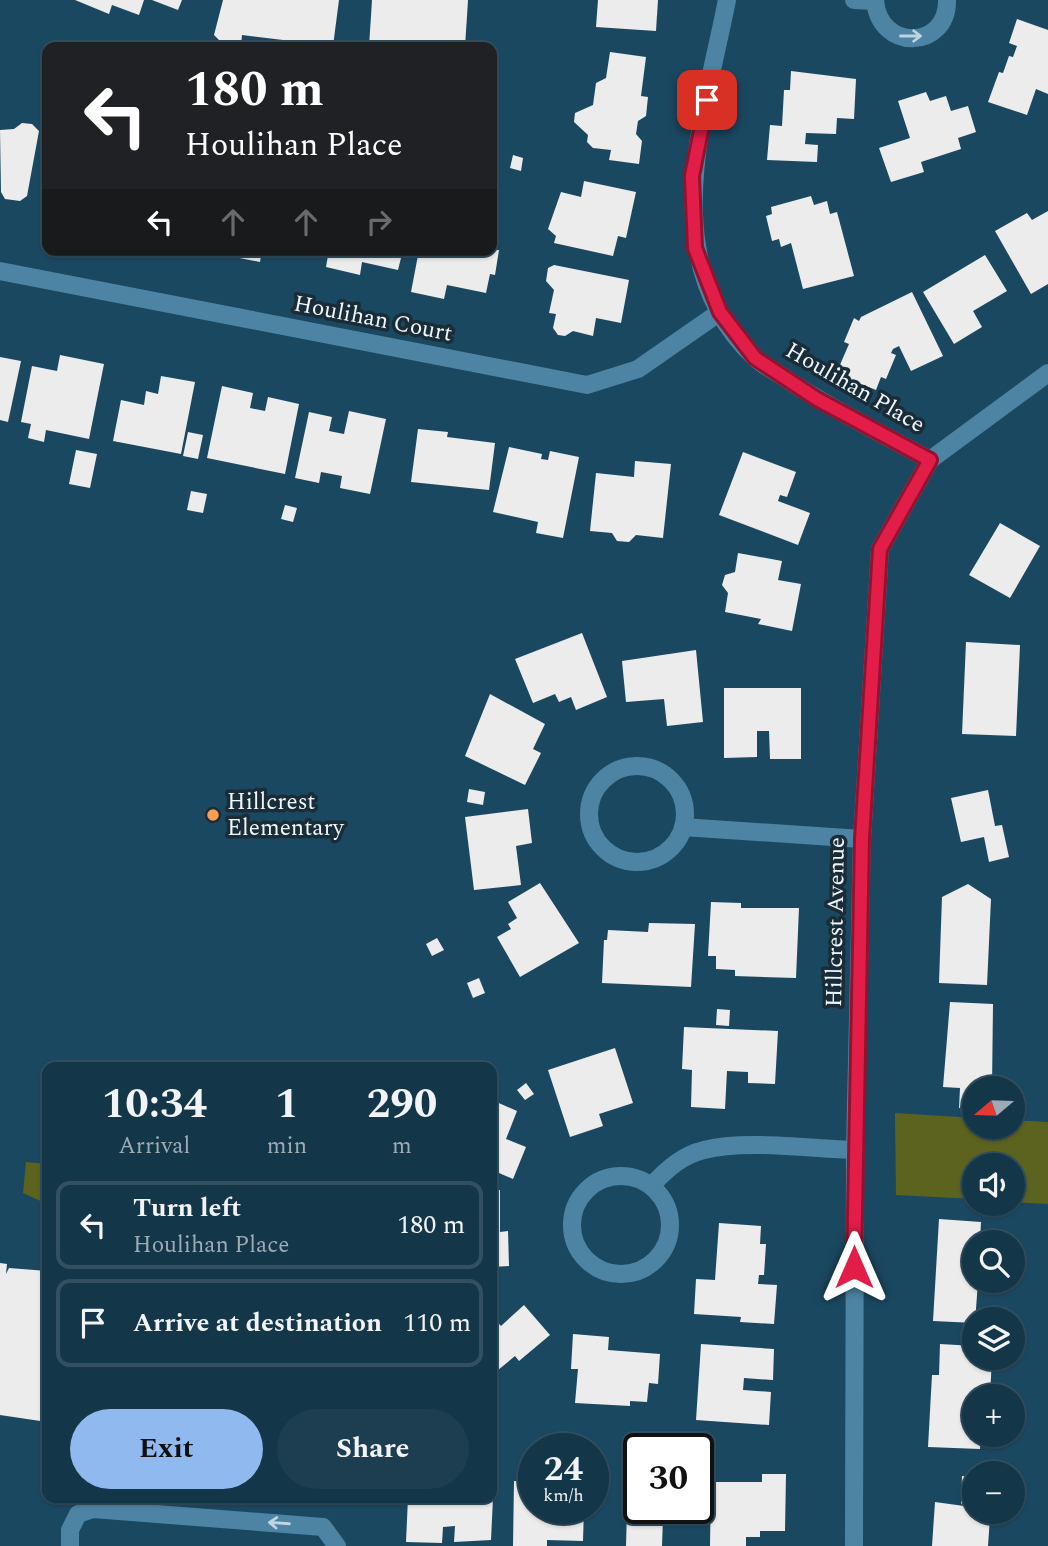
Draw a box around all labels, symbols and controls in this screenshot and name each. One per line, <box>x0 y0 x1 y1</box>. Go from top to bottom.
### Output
one-way arrow <box>899 30 922 43</box>
text: 180 m <box>185 53 324 128</box>
icon: left <box>70 70 161 161</box>
pin <box>677 70 737 130</box>
icon: arrive <box>688 81 726 119</box>
text: Houlihan Place <box>185 121 403 170</box>
icon: left <box>141 203 179 241</box>
icon: ahead <box>214 203 252 241</box>
icon: ahead <box>287 203 325 241</box>
icon: right <box>360 203 398 241</box>
street label: Houlihan Court <box>291 286 455 352</box>
street label: Houlihan Place <box>779 334 931 442</box>
place label: Hillcrest Elementary <box>227 785 345 846</box>
marker: Hillcrest Elementary <box>205 807 221 823</box>
street label: Hillcrest Avenue <box>817 837 855 1007</box>
text: 10:34 <box>102 1073 207 1136</box>
text: 1 <box>275 1073 299 1136</box>
text: 290 <box>367 1073 437 1136</box>
north arrow <box>962 1076 1026 1139</box>
map controls <box>962 1076 1025 1524</box>
text: Arrival <box>119 1129 190 1164</box>
text: min <box>267 1129 307 1164</box>
text: m <box>392 1129 412 1164</box>
button: sound <box>962 1153 1025 1216</box>
text: Turn left <box>133 1188 241 1228</box>
text: 180 m <box>397 1205 465 1245</box>
icon: left <box>74 1206 112 1244</box>
text: Houlihan Place <box>133 1228 289 1263</box>
position arrow <box>817 1230 891 1304</box>
button: search <box>962 1230 1025 1293</box>
text: Arrive at destination <box>133 1303 382 1343</box>
text: 110 m <box>403 1303 471 1343</box>
icon: arrive <box>74 1304 112 1342</box>
button: layers <box>962 1307 1025 1370</box>
button: + <box>962 1384 1025 1447</box>
button: Exit <box>70 1409 263 1489</box>
button: Share <box>277 1409 469 1489</box>
speed limit sign: 30 <box>623 1433 714 1524</box>
text: 24 <box>544 1443 583 1496</box>
button: − <box>962 1461 1025 1524</box>
text: km/h <box>543 1482 584 1509</box>
one-way arrow <box>268 1516 291 1529</box>

